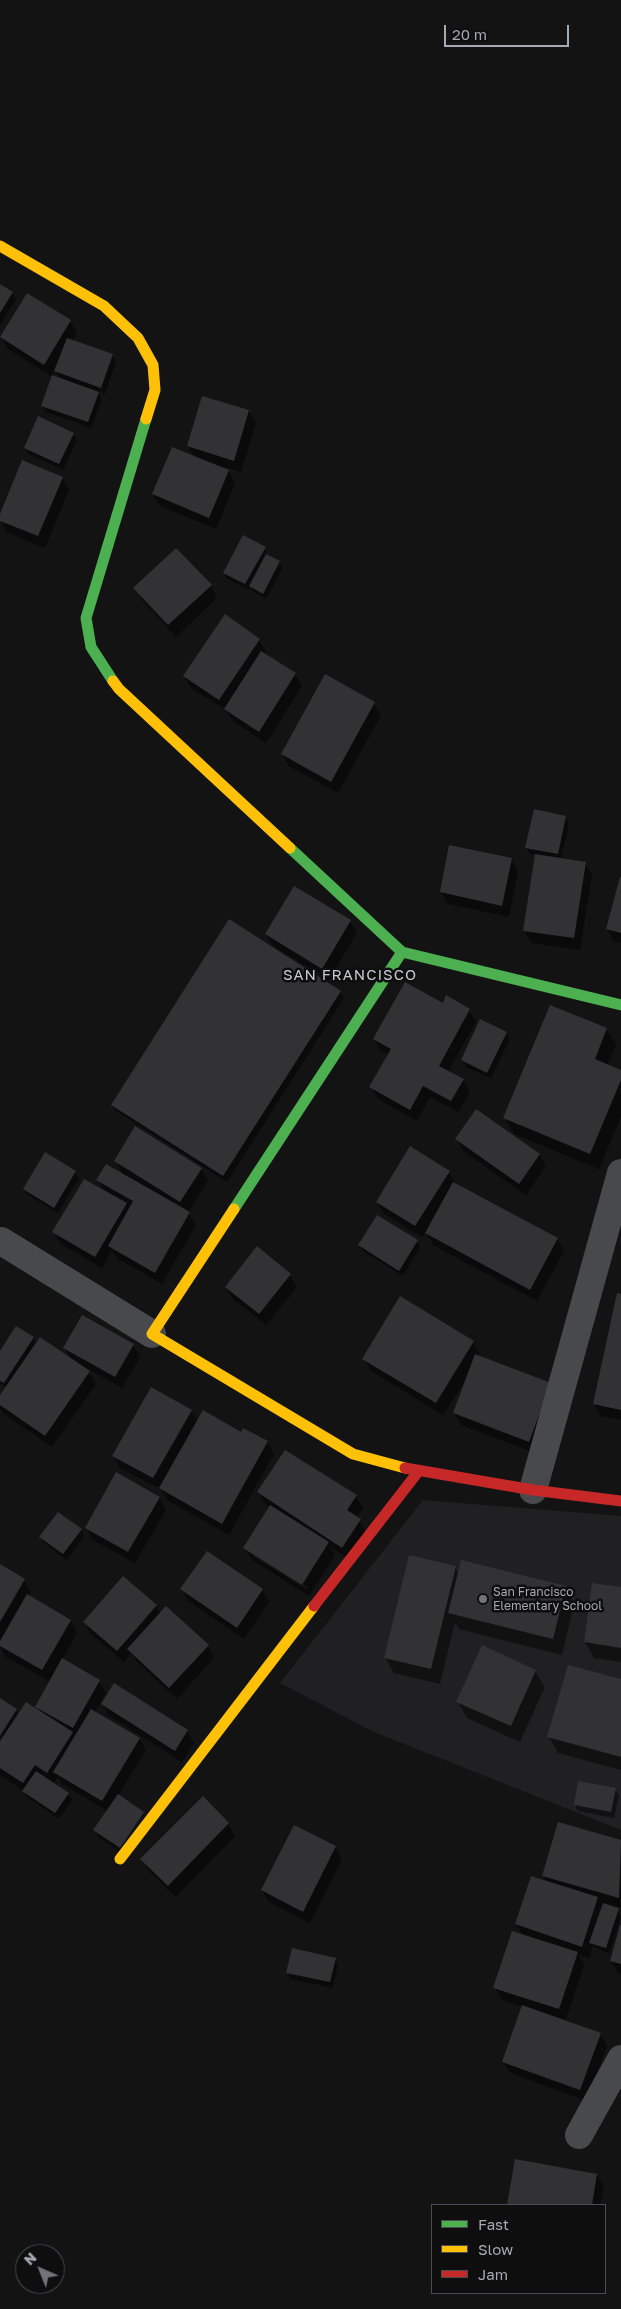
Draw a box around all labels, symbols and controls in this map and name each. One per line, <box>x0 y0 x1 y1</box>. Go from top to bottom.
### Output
scale bar <box>446 15 571 47</box>
text: 20 m <box>452 25 487 43</box>
district label: SAN FRANCISCO <box>281 966 419 984</box>
place label: San Francisco Elementary School <box>493 1585 602 1613</box>
marker: San Francisco Elementary School <box>477 1593 489 1605</box>
legend <box>431 2204 606 2294</box>
text: Fast <box>478 2215 509 2233</box>
text: Slow <box>478 2240 513 2258</box>
north arrow <box>15 2244 65 2294</box>
text: N <box>20 2249 40 2268</box>
text: Jam <box>478 2265 508 2283</box>

